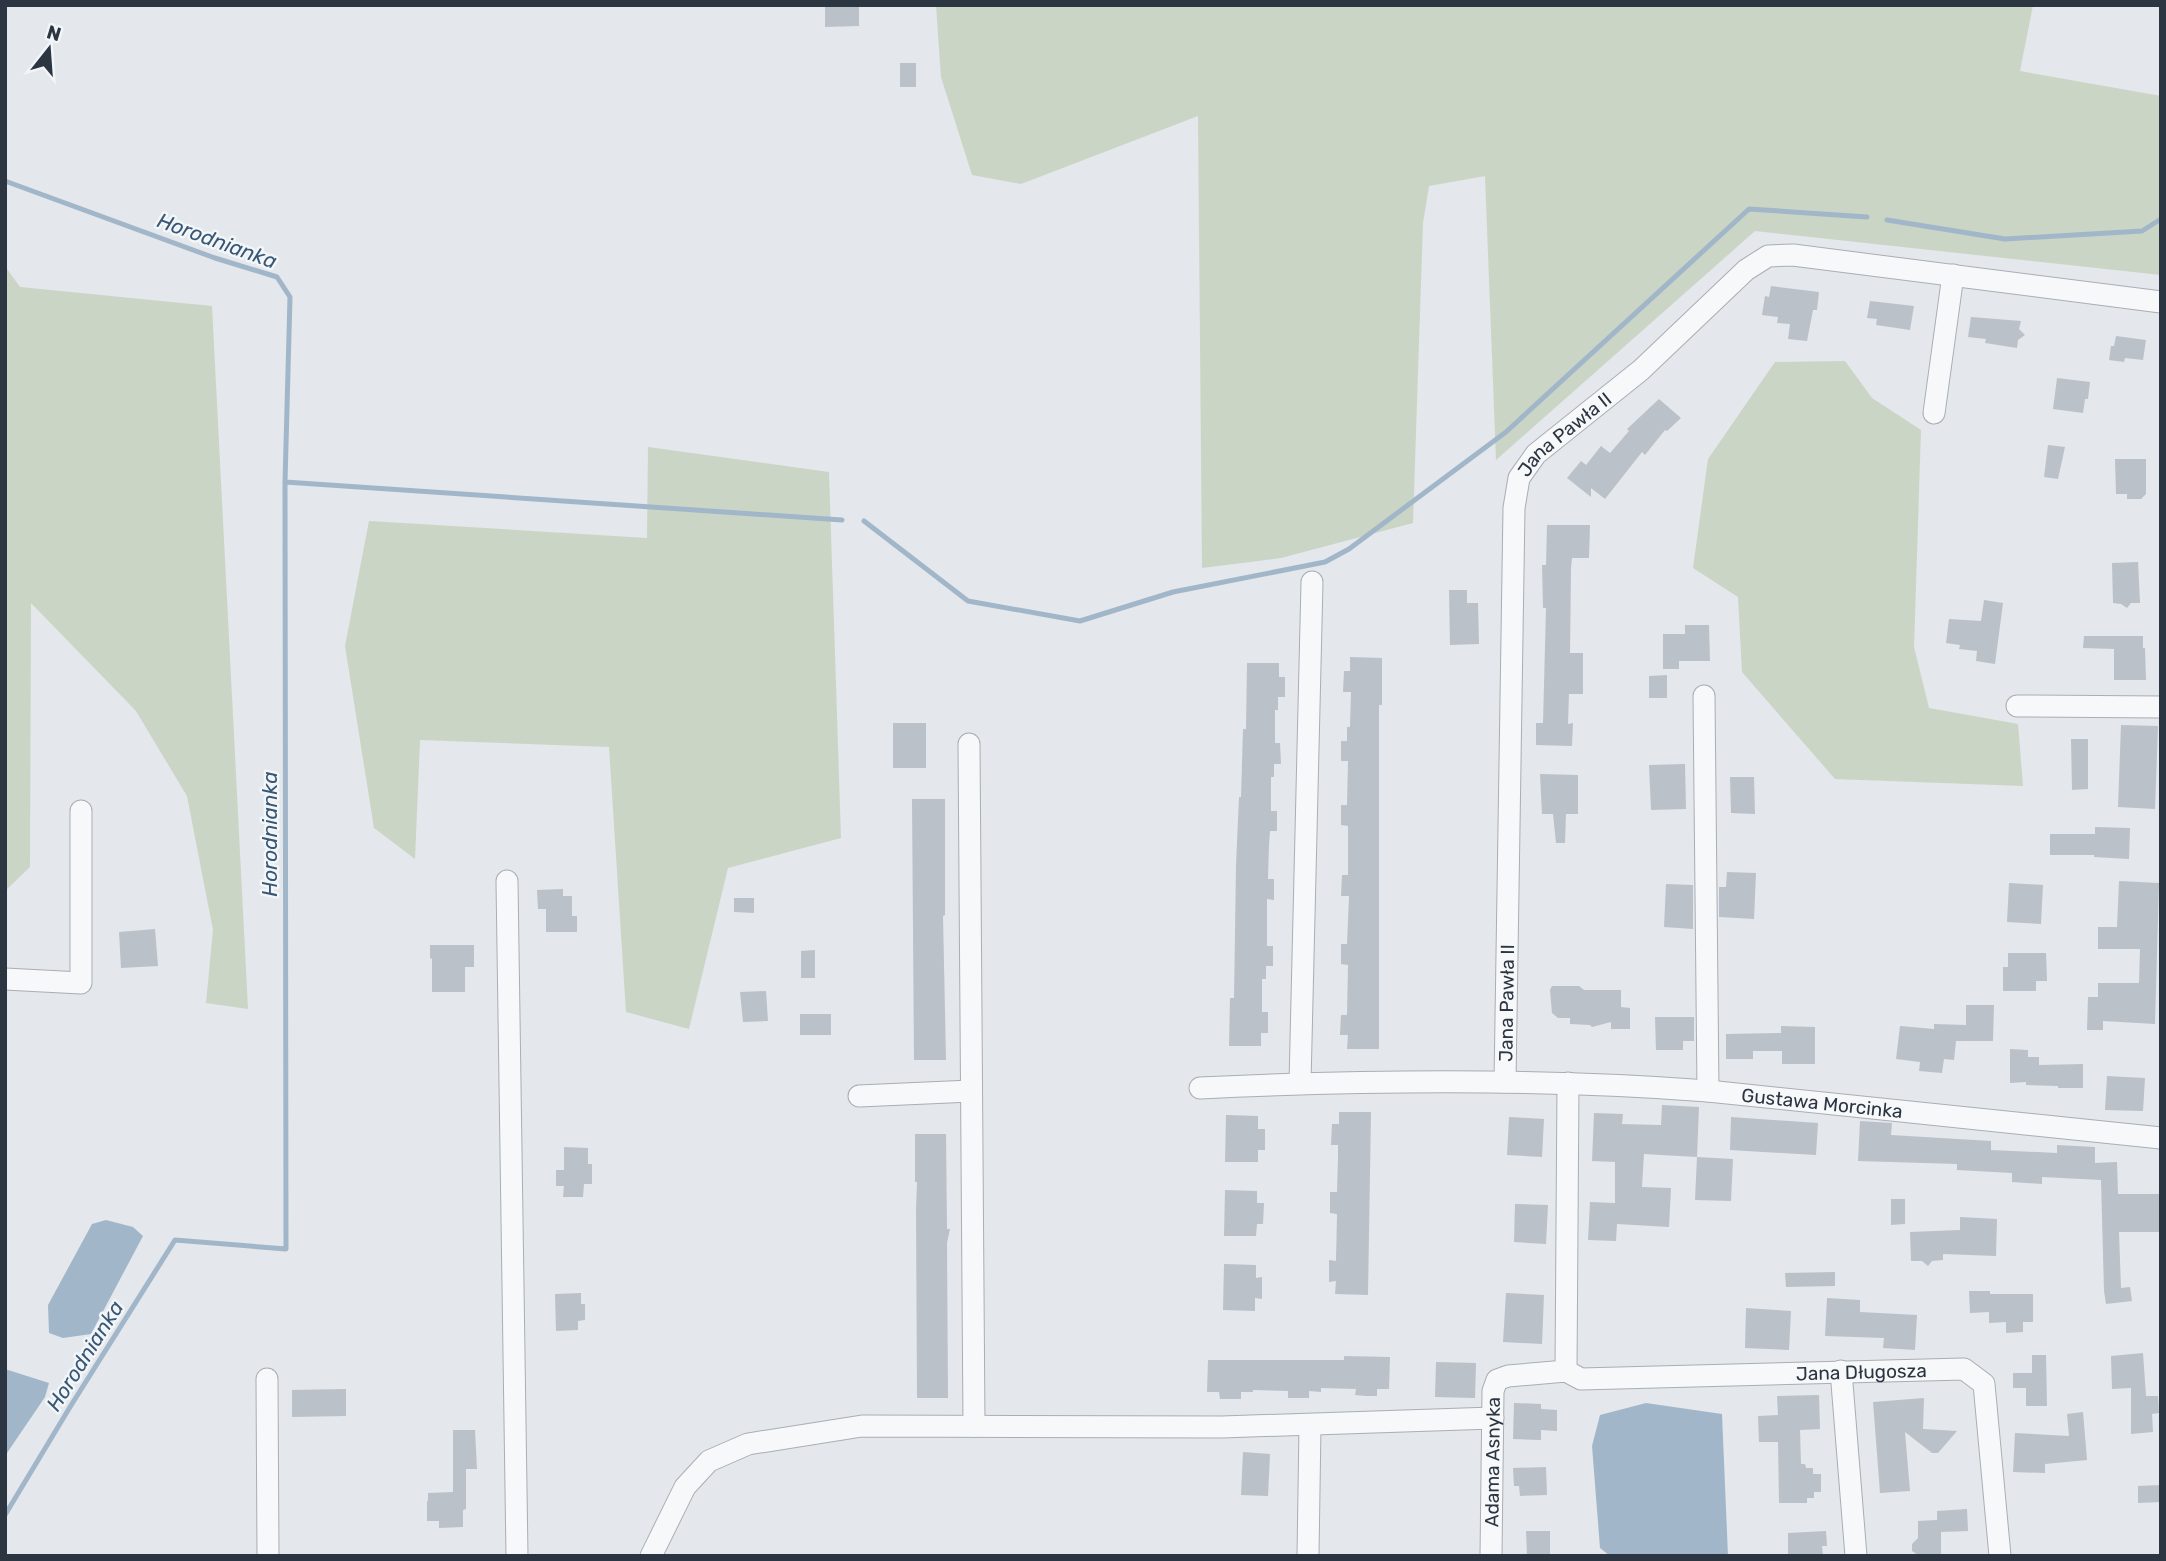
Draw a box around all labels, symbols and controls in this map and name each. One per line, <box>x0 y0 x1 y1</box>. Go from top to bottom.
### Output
north arrow <box>14 14 84 84</box>
text: N <box>44 20 64 46</box>
water label: Horodnianka <box>154 207 280 274</box>
street label: Jana Pawła II <box>1513 387 1616 481</box>
water label: Horodnianka <box>257 771 282 897</box>
street label: Jana Pawła II <box>1494 944 1519 1062</box>
street label: Gustawa Morcinka <box>1740 1084 1904 1123</box>
water label: Horodnianka <box>41 1296 128 1416</box>
street label: Jana Długosza <box>1795 1359 1927 1385</box>
street label: Adama Asnyka <box>1480 1397 1505 1527</box>

